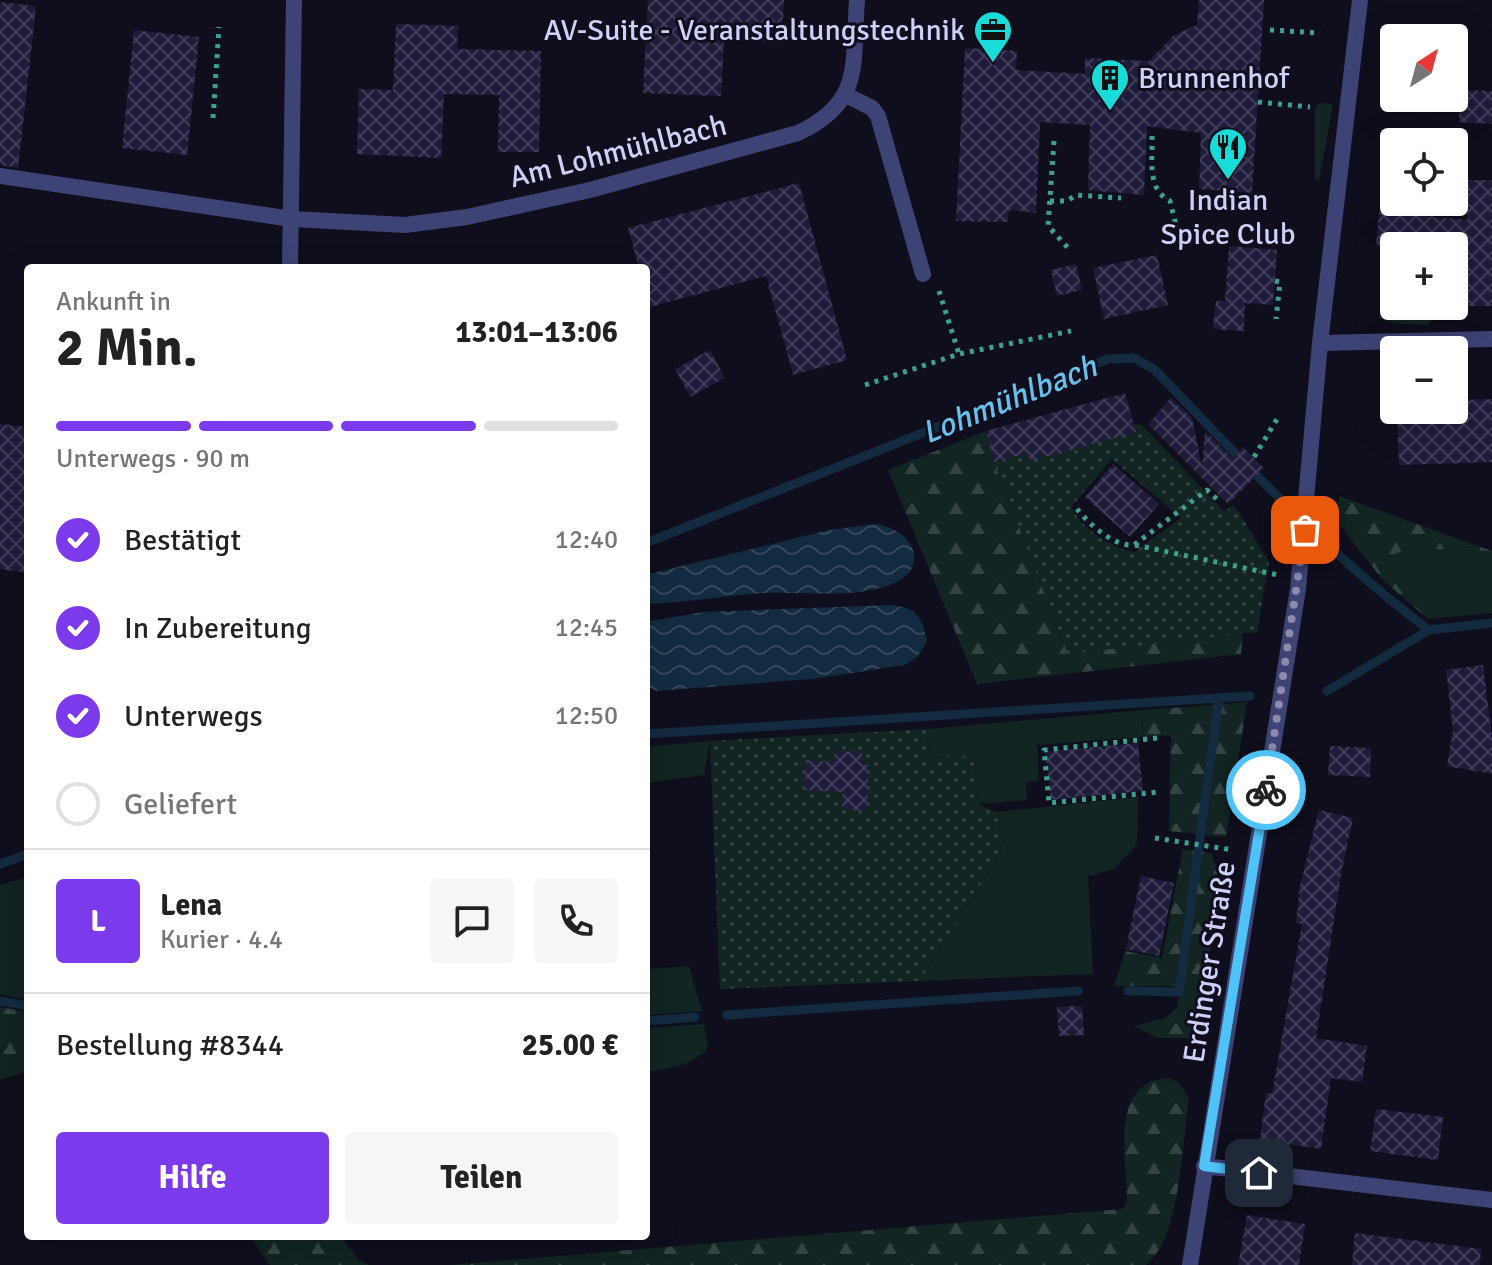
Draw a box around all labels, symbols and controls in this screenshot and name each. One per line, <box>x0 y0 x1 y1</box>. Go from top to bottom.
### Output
office icon: AV-Suite - Veranstaltungstechnik <box>972 9 1014 64</box>
place label: AV-Suite - Veranstaltungstechnik <box>544 12 965 49</box>
north arrow <box>1380 24 1468 112</box>
map controls <box>1380 24 1468 424</box>
building icon: Brunnenhof <box>1089 57 1131 112</box>
place label: Brunnenhof <box>1138 60 1291 97</box>
street label: Am Lohmühlbach <box>506 107 731 196</box>
restaurant icon: Indian Spice Club <box>1207 126 1249 181</box>
button: locate <box>1380 128 1468 216</box>
place label: Indian Spice Club <box>1160 182 1296 253</box>
button: + <box>1380 232 1468 320</box>
text: Ankunft in <box>56 286 171 318</box>
text: 13:01–13:06 <box>455 314 618 351</box>
text: 2 Min. <box>56 316 198 380</box>
button: − <box>1380 336 1468 424</box>
water label: Lohmühlbach <box>916 346 1104 452</box>
text: Unterwegs · 90 m <box>56 443 250 475</box>
pin <box>1271 496 1339 564</box>
icon: bag <box>1283 508 1327 552</box>
icon: check <box>56 518 100 562</box>
text: Bestätigt <box>124 522 241 559</box>
text: 12:40 <box>555 524 618 556</box>
icon: check <box>56 606 100 650</box>
text: In Zubereitung <box>124 610 312 647</box>
text: 12:45 <box>555 612 618 644</box>
icon: check <box>56 694 100 738</box>
text: Unterwegs <box>124 698 263 735</box>
text: 12:50 <box>555 700 618 732</box>
courier <box>1226 750 1306 830</box>
icon: bike <box>1244 768 1288 812</box>
text: Geliefert <box>124 786 237 823</box>
street label: Erdinger Straße <box>1175 859 1244 1066</box>
button: chat <box>430 879 514 963</box>
button: phone <box>534 879 618 963</box>
text: Lena <box>160 887 222 924</box>
text: L <box>90 903 106 940</box>
text: Kurier · 4.4 <box>160 924 283 956</box>
text: Bestellung #8344 <box>56 1027 284 1064</box>
text: 25.00 € <box>522 1027 618 1064</box>
button: Hilfe <box>56 1132 329 1224</box>
button: Teilen <box>345 1132 618 1224</box>
pin <box>1225 1139 1293 1207</box>
icon: home <box>1237 1151 1281 1195</box>

